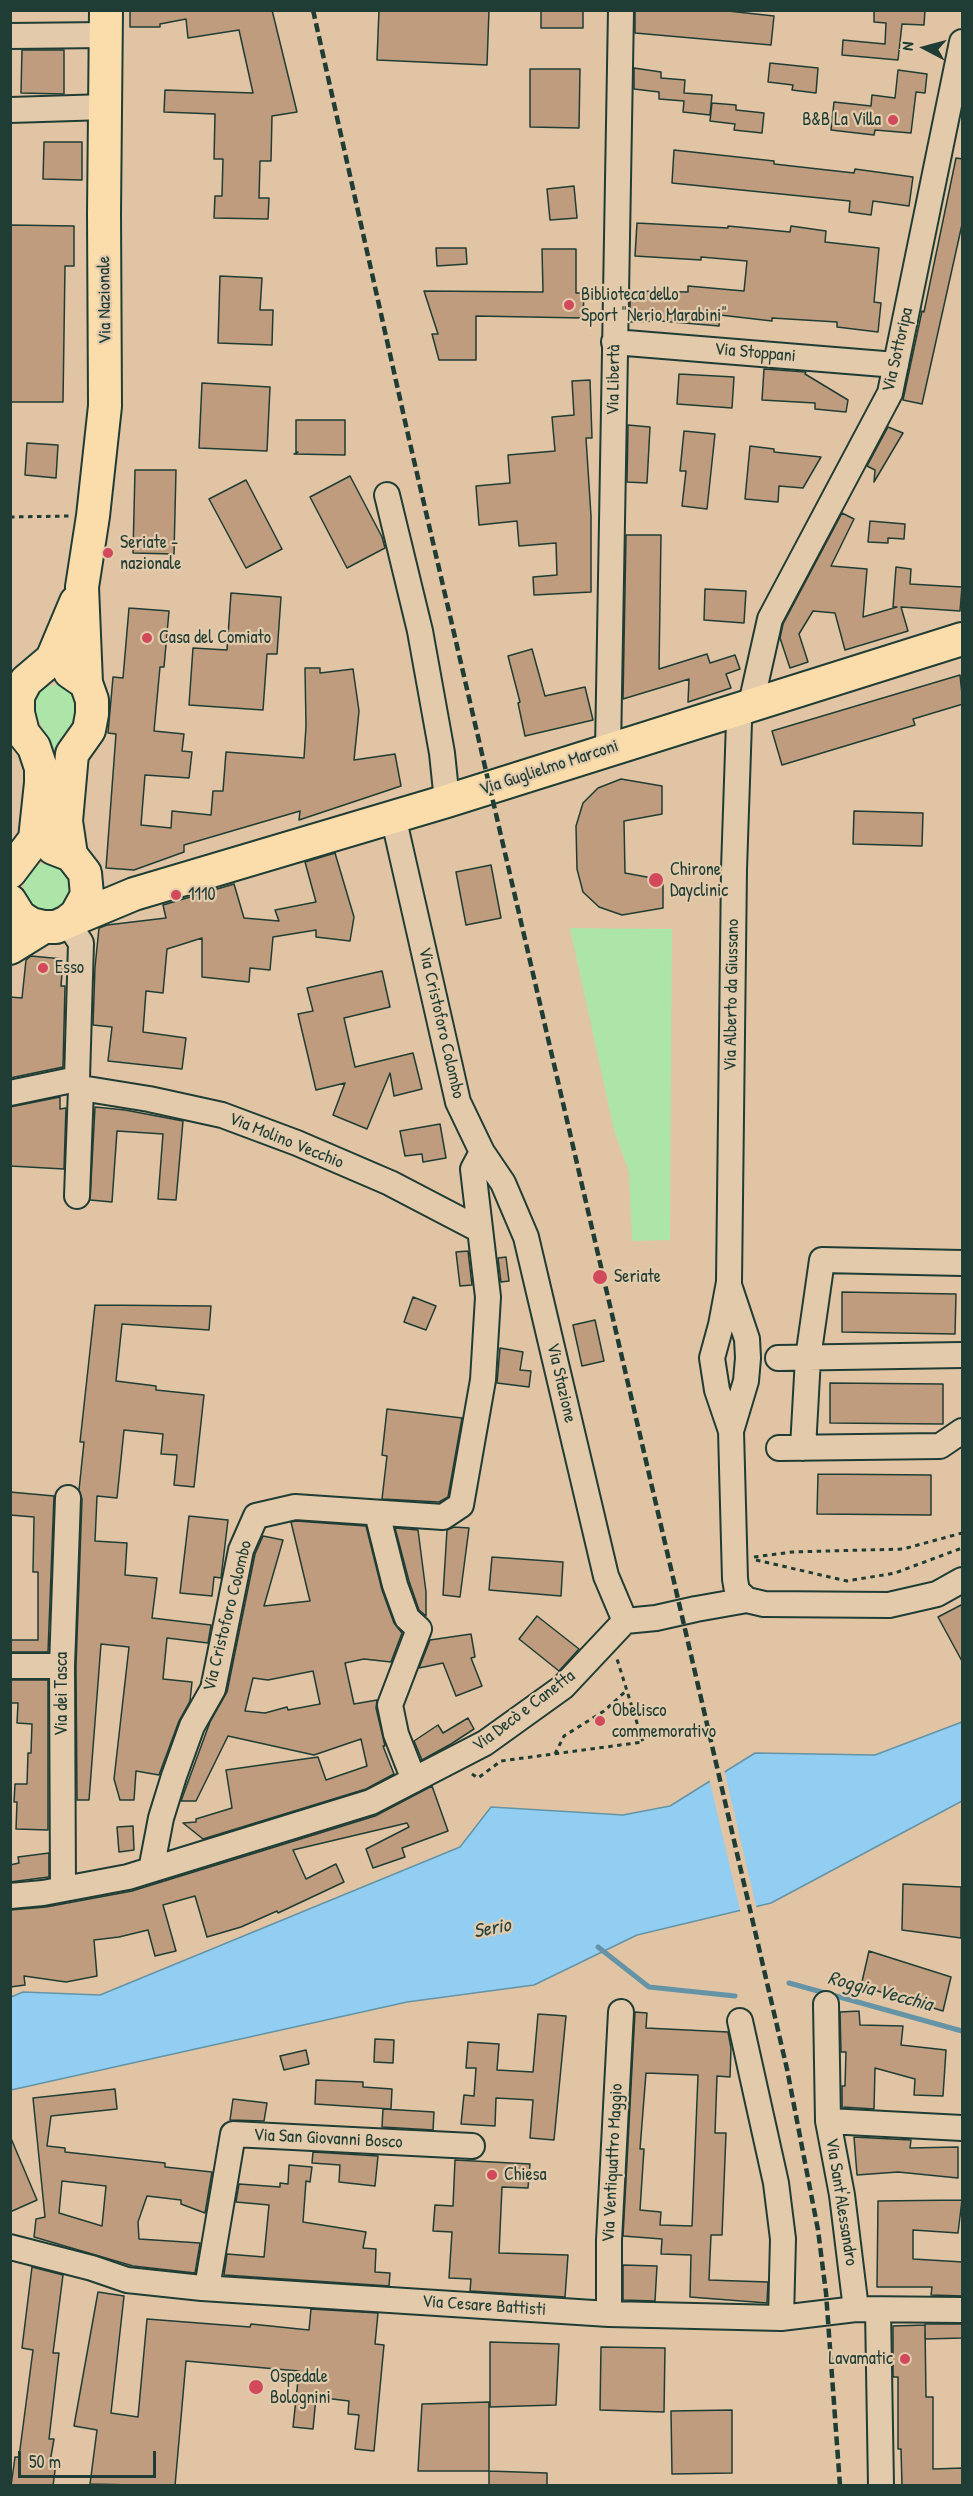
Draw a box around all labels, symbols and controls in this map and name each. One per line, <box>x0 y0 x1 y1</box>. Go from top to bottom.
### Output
north arrow <box>895 18 955 78</box>
text: N <box>896 41 918 52</box>
place label: B&B La Villa <box>802 109 881 131</box>
marker: B&B La Villa <box>886 113 900 127</box>
street label: Via Nazionale <box>93 256 117 344</box>
place label: Biblioteca dello Sport "Nerio Marabini" <box>581 284 727 326</box>
marker: Biblioteca dello Sport "Nerio Marabini" <box>562 298 576 312</box>
street label: Via Sottoripa <box>878 306 918 394</box>
street label: Via Stoppani <box>713 339 797 367</box>
street label: Via Libertà <box>603 344 625 416</box>
place label: Seriate - nazionale <box>120 532 181 574</box>
marker: Seriate - nazionale <box>101 546 115 560</box>
place label: Casa del Comiato <box>159 627 271 649</box>
marker: Casa del Comiato <box>140 631 154 645</box>
street label: Via Guglielmo Marconi <box>477 735 621 801</box>
place label: Chirone Dayclinic <box>670 859 728 902</box>
marker: Chirone Dayclinic <box>647 871 665 889</box>
place label: 1110 <box>188 884 216 906</box>
marker: 1110 <box>169 888 183 902</box>
street label: Via Alberto da Giussano <box>720 919 744 1071</box>
street label: Via Cristoforo Colombo <box>413 945 469 1101</box>
place label: Esso <box>55 957 84 979</box>
marker: Esso <box>36 961 50 975</box>
street label: Via Molino Vecchio <box>226 1108 346 1174</box>
place label: Seriate <box>614 1266 661 1288</box>
marker: Seriate <box>591 1268 609 1286</box>
street label: Via Stazione <box>541 1341 581 1425</box>
street label: Via Cristoforo Colombo <box>199 1538 257 1694</box>
street label: Via dei Tasca <box>51 1652 73 1736</box>
street label: Via Decò e Canetta <box>469 1666 579 1756</box>
place label: Obelisco commemorativo <box>612 1700 716 1742</box>
marker: Obelisco commemorativo <box>593 1714 607 1728</box>
water label: Serio <box>471 1914 513 1944</box>
water label: Roggia Vecchia <box>825 1967 935 2017</box>
street label: Via Ventiquattro Maggio <box>598 2083 628 2243</box>
street label: Via San Giovanni Bosco <box>253 2124 403 2154</box>
street label: Via Sant'Alessandro <box>820 2137 862 2267</box>
place label: Chiesa <box>504 2164 547 2186</box>
marker: Chiesa <box>485 2168 499 2182</box>
street label: Via Cesare Battisti <box>421 2291 547 2321</box>
place label: Lavamatic <box>828 2348 893 2370</box>
marker: Lavamatic <box>898 2352 912 2366</box>
place label: Ospedale Bolognini <box>270 2366 331 2408</box>
marker: Ospedale Bolognini <box>247 2378 265 2396</box>
scale bar <box>21 2439 159 2477</box>
text: 50 m <box>29 2449 61 2474</box>

